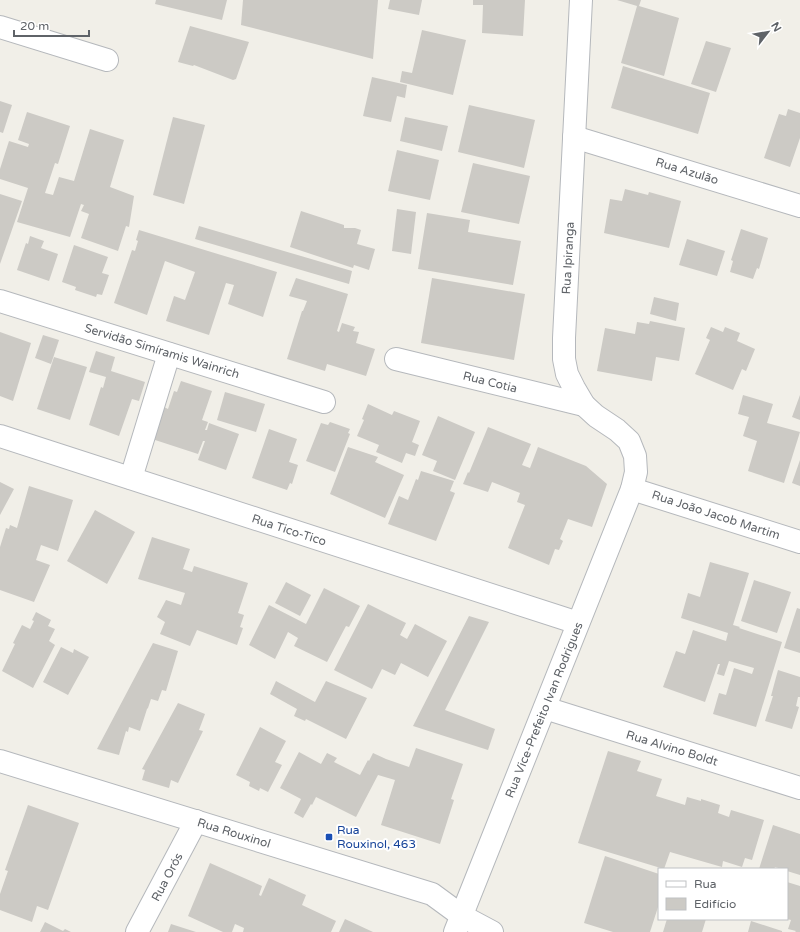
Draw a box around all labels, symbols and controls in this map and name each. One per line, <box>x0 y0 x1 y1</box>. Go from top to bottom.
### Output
scale bar <box>14 12 89 38</box>
north arrow <box>748 12 788 52</box>
text: 20 m <box>20 19 49 33</box>
text: N <box>768 20 784 34</box>
street label: Rua Azulão <box>654 155 720 187</box>
street label: Rua Ipiranga <box>559 221 577 295</box>
street label: Servidão Simíramis Wainrich <box>83 321 241 381</box>
street label: Rua Cotia <box>461 369 519 395</box>
street label: Rua João Jacob Martim <box>650 488 782 542</box>
street label: Rua Tico-Tico <box>250 511 328 549</box>
street label: Rua Vice-Prefeito Ivan Rodrigues <box>502 620 586 800</box>
street label: Rua Alvino Boldt <box>624 727 720 769</box>
street label: Rua Rouxinol <box>196 815 272 851</box>
place label: Rua Rouxinol, 463 <box>337 823 416 851</box>
marker: Rua Rouxinol, 463 <box>324 832 334 842</box>
street label: Rua Orós <box>148 850 186 904</box>
legend <box>658 868 788 920</box>
text: Rua <box>694 877 717 891</box>
text: Edifício <box>694 897 736 911</box>

